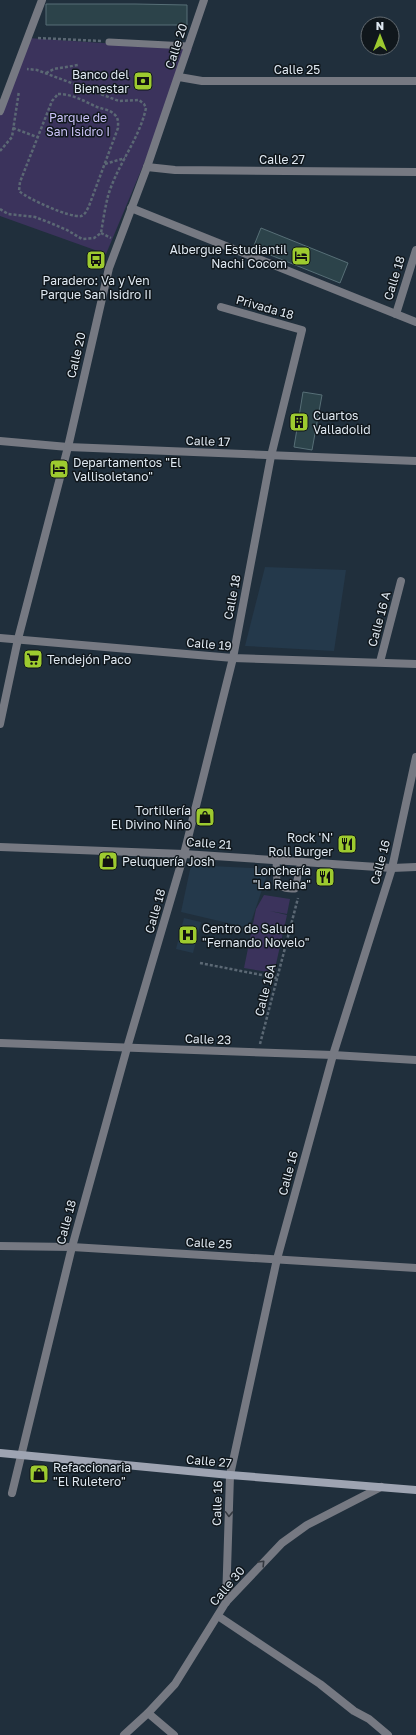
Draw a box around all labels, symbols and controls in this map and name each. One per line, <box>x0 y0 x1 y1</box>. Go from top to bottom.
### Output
north arrow <box>360 16 400 56</box>
text: N <box>376 19 384 32</box>
street label: Calle 20 <box>162 21 190 71</box>
street label: Calle 25 <box>274 62 320 77</box>
place label: Banco del Bienestar <box>72 67 129 96</box>
bank icon: Banco del Bienestar <box>132 70 154 92</box>
park label: Parque de San Isidro I <box>46 110 110 139</box>
street label: Calle 27 <box>259 152 305 167</box>
place label: Albergue Estudiantil Nachi Cocom <box>170 242 287 271</box>
hotel icon: Albergue Estudiantil Nachi Cocom <box>290 245 312 267</box>
bus stop icon: Paradero: Va y Ven Parque San Isidro II <box>85 249 107 271</box>
street label: Calle 18 <box>380 254 408 302</box>
place label: Paradero: Va y Ven Parque San Isidro II <box>40 273 152 302</box>
street label: Privada 18 <box>234 292 296 322</box>
street label: Calle 20 <box>63 330 89 380</box>
place label: Cuartos Valladolid <box>313 408 371 437</box>
building icon: Cuartos Valladolid <box>288 411 310 433</box>
street label: Calle 17 <box>185 433 231 449</box>
place label: Departamentos "El Vallisoletano" <box>73 455 181 484</box>
hotel icon: Departamentos "El Vallisoletano" <box>48 458 70 480</box>
street label: Calle 18 <box>220 573 244 621</box>
street label: Calle 16 A <box>364 590 394 648</box>
street label: Calle 19 <box>186 635 232 653</box>
supermarket icon: Tendejón Paco <box>22 648 44 670</box>
place label: Tendejón Paco <box>47 652 131 667</box>
place label: Tortillería El Divino Niño <box>111 803 191 832</box>
shop icon: Tortillería El Divino Niño <box>194 806 216 828</box>
place label: Rock 'N' Roll Burger <box>268 830 333 859</box>
restaurant icon: Rock 'N' Roll Burger <box>336 833 358 855</box>
street label: Calle 21 <box>186 834 232 852</box>
street label: Calle 16 <box>367 838 393 886</box>
shop icon: Peluquería Josh <box>97 850 119 872</box>
place label: Peluquería Josh <box>122 854 215 869</box>
place label: Lonchería "La Reina" <box>253 863 311 892</box>
restaurant icon: Lonchería "La Reina" <box>314 866 336 888</box>
street label: Calle 18 <box>142 887 168 935</box>
place label: Centro de Salud "Fernando Novelo" <box>202 921 309 950</box>
hospital icon: Centro de Salud "Fernando Novelo" <box>177 924 199 946</box>
street label: Calle 16A <box>251 962 279 1018</box>
street label: Calle 23 <box>185 1031 231 1047</box>
street label: Calle 16 <box>275 1149 301 1197</box>
street label: Calle 18 <box>53 1198 79 1246</box>
street label: Calle 25 <box>185 1234 233 1252</box>
street label: Calle 27 <box>186 1452 232 1470</box>
place label: Refaccionaria "El Ruletero" <box>53 1460 131 1489</box>
shop icon: Refaccionaria "El Ruletero" <box>28 1463 50 1485</box>
street label: Calle 16 <box>209 1480 225 1526</box>
one-way arrow <box>225 1511 233 1517</box>
one-way arrow <box>257 1560 265 1568</box>
street label: Calle 30 <box>206 1563 248 1609</box>

